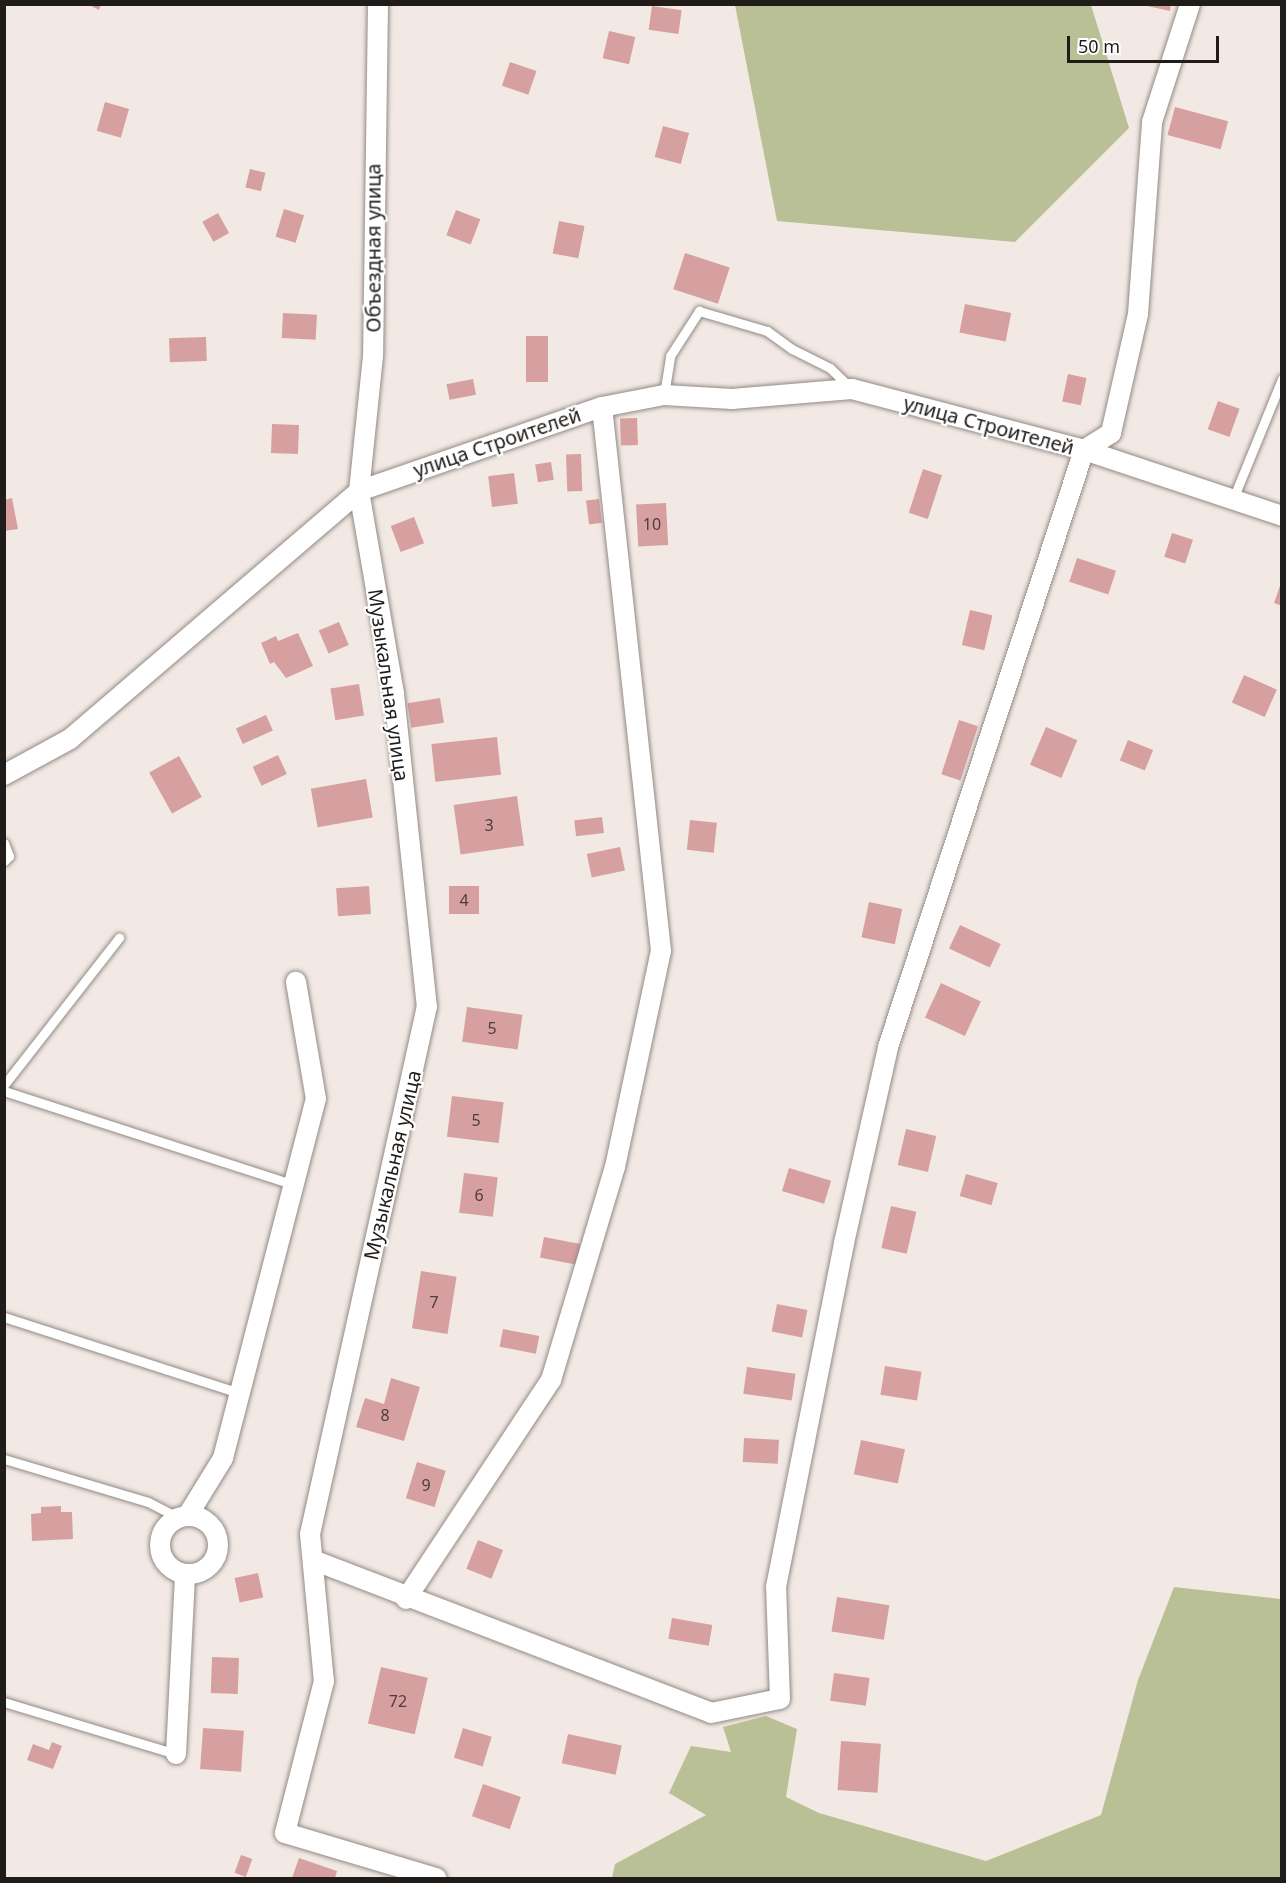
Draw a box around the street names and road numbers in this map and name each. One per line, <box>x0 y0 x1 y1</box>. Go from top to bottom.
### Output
street label: Объездная улица <box>361 163 385 333</box>
street label: улица Строителей <box>901 391 1077 459</box>
street label: улица Строителей <box>410 402 584 482</box>
street label: Музыкальная улица <box>364 587 414 783</box>
street label: Музыкальная улица <box>358 1068 426 1262</box>

